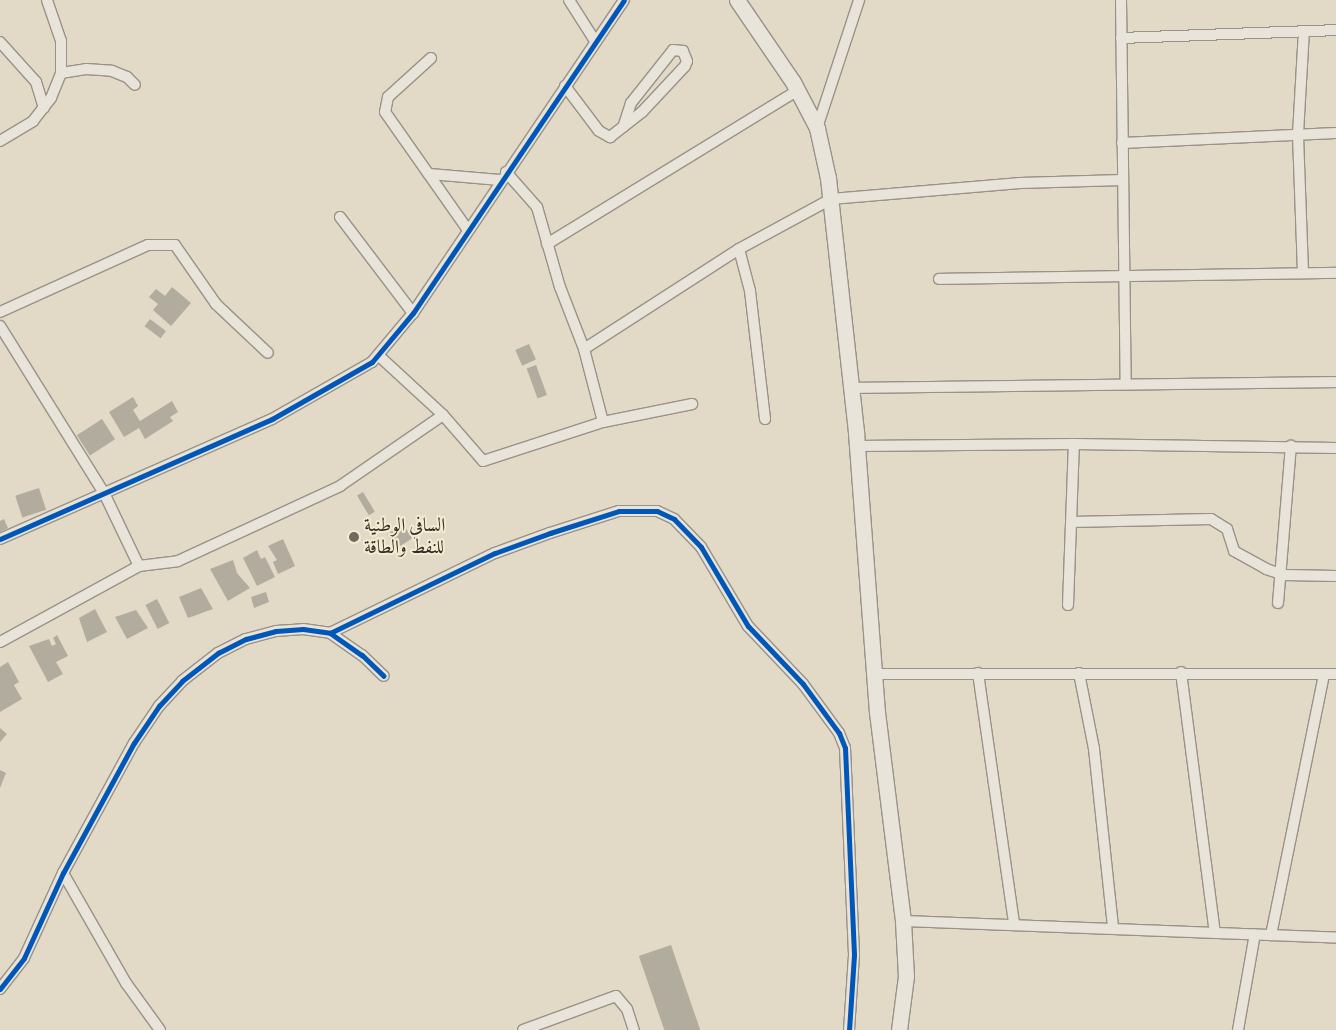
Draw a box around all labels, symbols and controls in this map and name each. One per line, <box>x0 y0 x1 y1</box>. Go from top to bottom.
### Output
place label: السافي الوطنية للنفط والطاقة <box>364 515 445 559</box>
marker: السافي الوطنية للنفط والطاقة <box>348 531 360 543</box>

